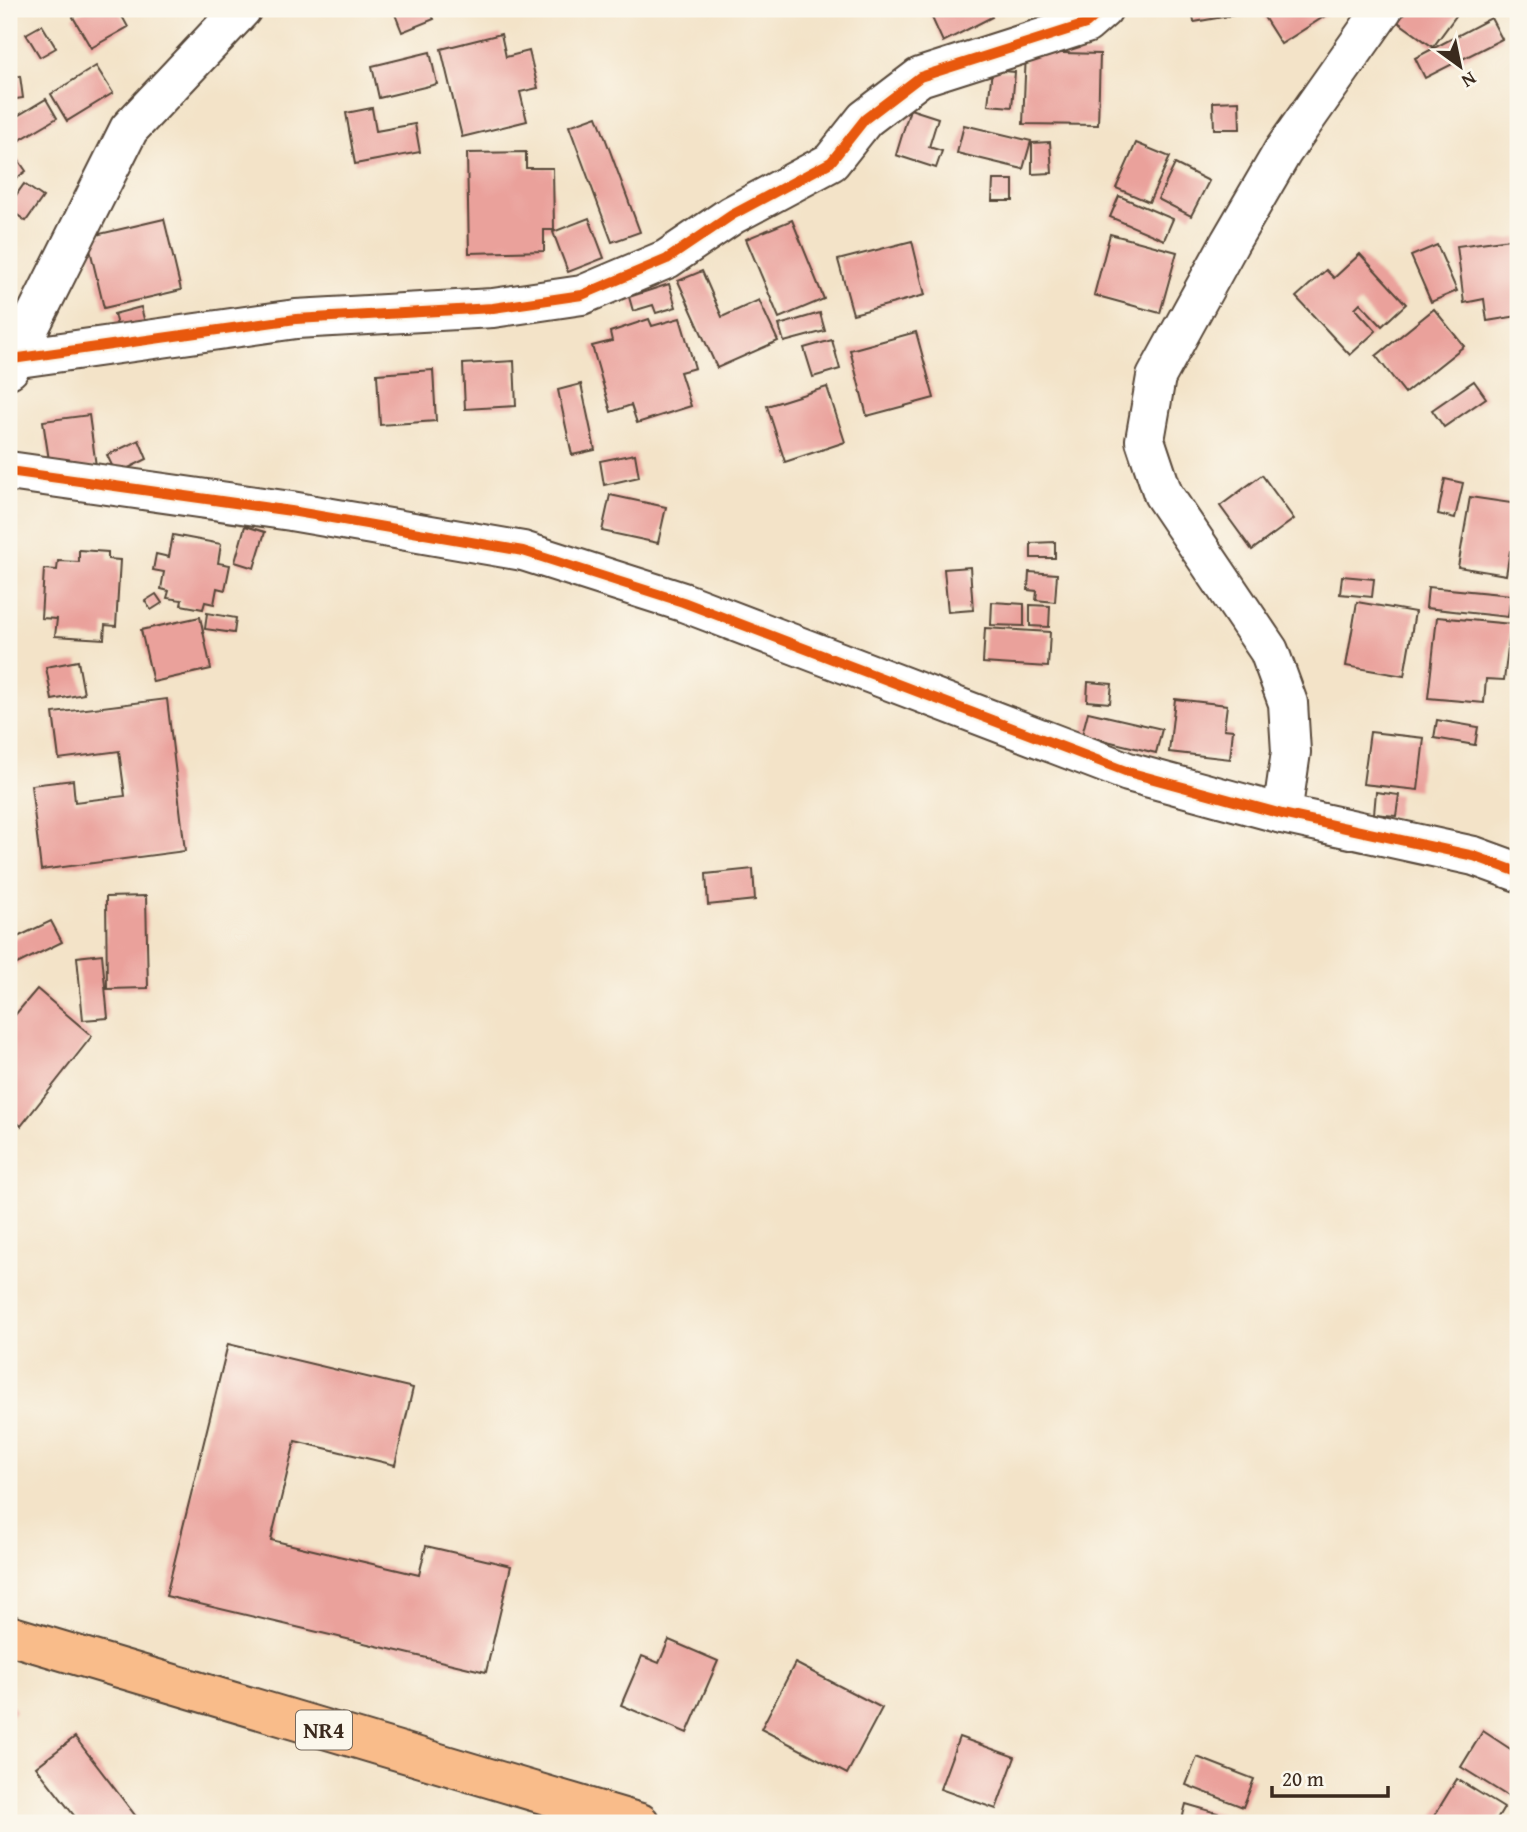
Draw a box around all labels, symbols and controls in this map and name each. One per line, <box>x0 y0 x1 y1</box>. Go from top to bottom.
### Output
north arrow <box>1426 32 1496 102</box>
text: N <box>1456 65 1482 96</box>
road number: NR4 <box>296 1710 352 1750</box>
scale bar <box>1272 1755 1387 1799</box>
text: 20 m <box>1282 1763 1324 1794</box>

